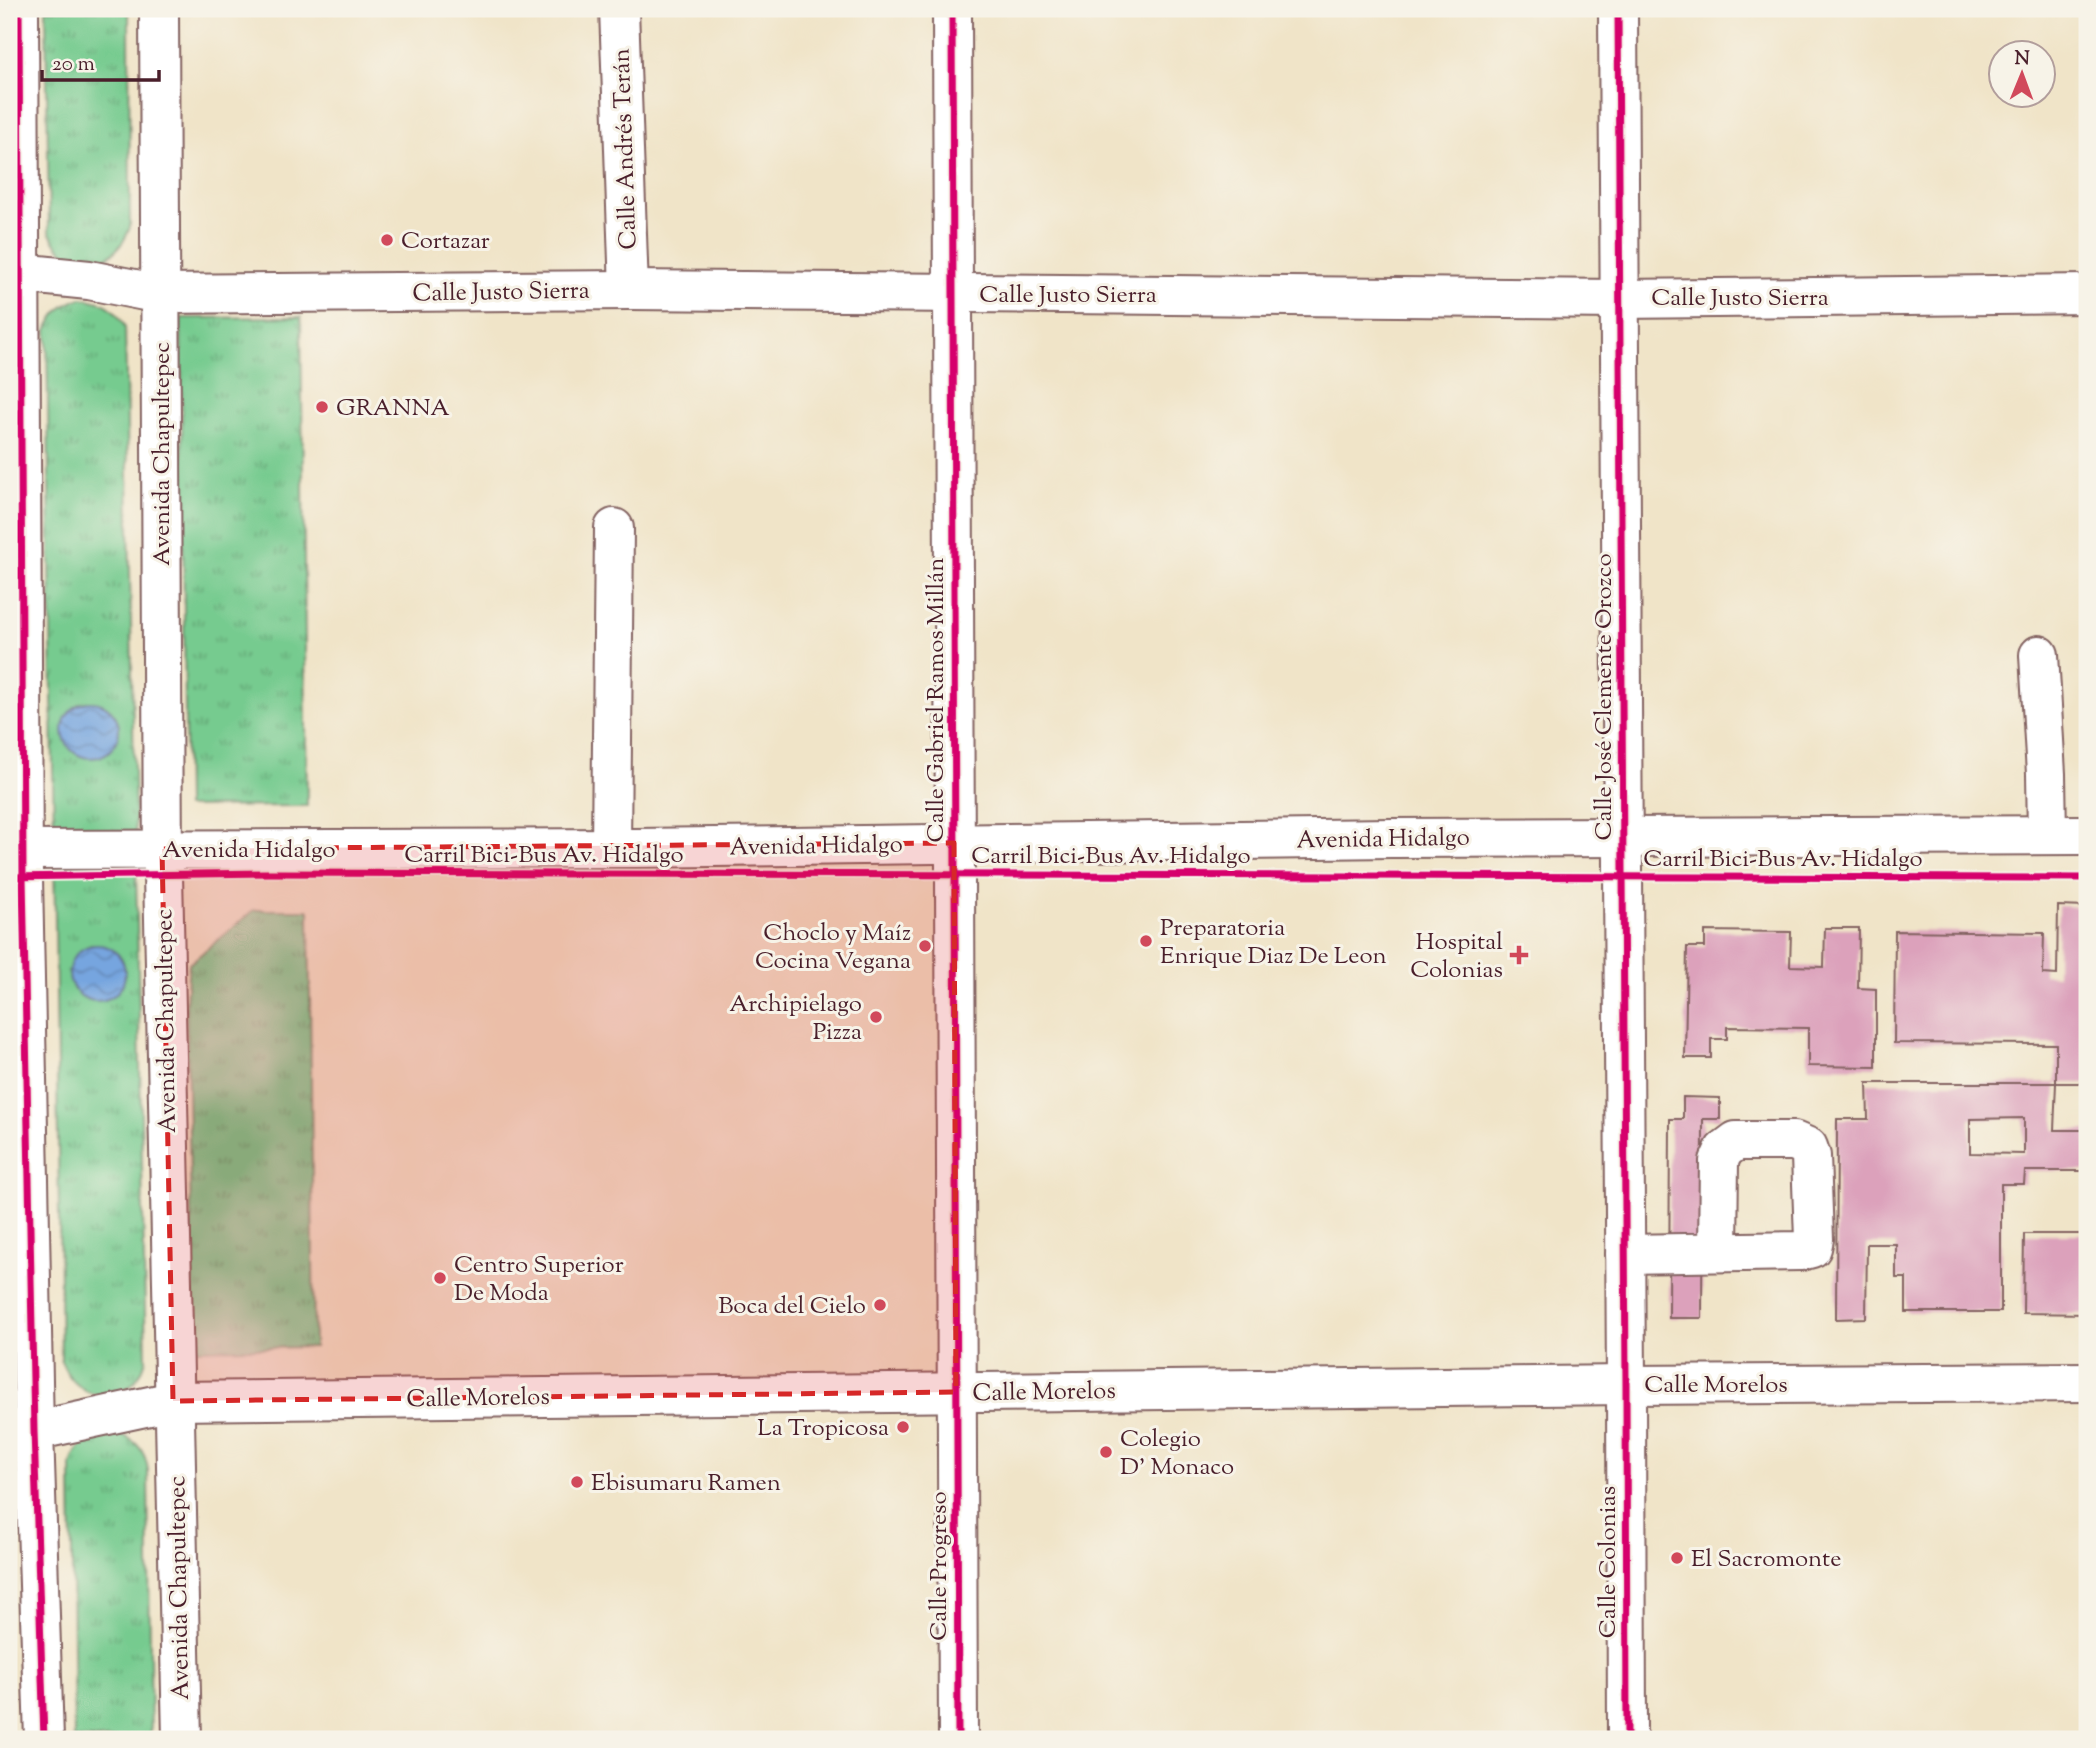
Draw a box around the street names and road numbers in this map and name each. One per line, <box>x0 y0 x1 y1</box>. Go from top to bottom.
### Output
street label: Calle Andrés Terán <box>605 48 646 250</box>
street label: Calle Justo Sierra <box>412 274 590 312</box>
street label: Calle Justo Sierra <box>979 279 1157 313</box>
street label: Calle Justo Sierra <box>1651 282 1829 316</box>
street label: Avenida Chapultepec <box>146 342 180 566</box>
street label: Calle José Clemente Orozco <box>1588 553 1622 841</box>
street label: Calle Gabriel Ramos Millán <box>920 558 954 842</box>
street label: Avenida Hidalgo <box>1296 821 1470 859</box>
street label: Avenida Hidalgo <box>729 828 903 866</box>
street label: Avenida Hidalgo <box>162 834 336 868</box>
street label: Carril Bici-Bus Av. Hidalgo <box>404 839 684 873</box>
street label: Carril Bici-Bus Av. Hidalgo <box>971 840 1251 874</box>
street label: Carril Bici-Bus Av. Hidalgo <box>1643 843 1923 877</box>
street label: Avenida Chapultepec <box>148 908 186 1133</box>
street label: Calle Morelos <box>1644 1369 1788 1403</box>
street label: Calle Morelos <box>972 1375 1116 1411</box>
street label: Calle Morelos <box>406 1381 550 1417</box>
street label: Avenida Chapultepec <box>161 1475 199 1700</box>
street label: Calle Colonias <box>1592 1486 1626 1638</box>
street label: Calle Progreso <box>923 1491 957 1641</box>

